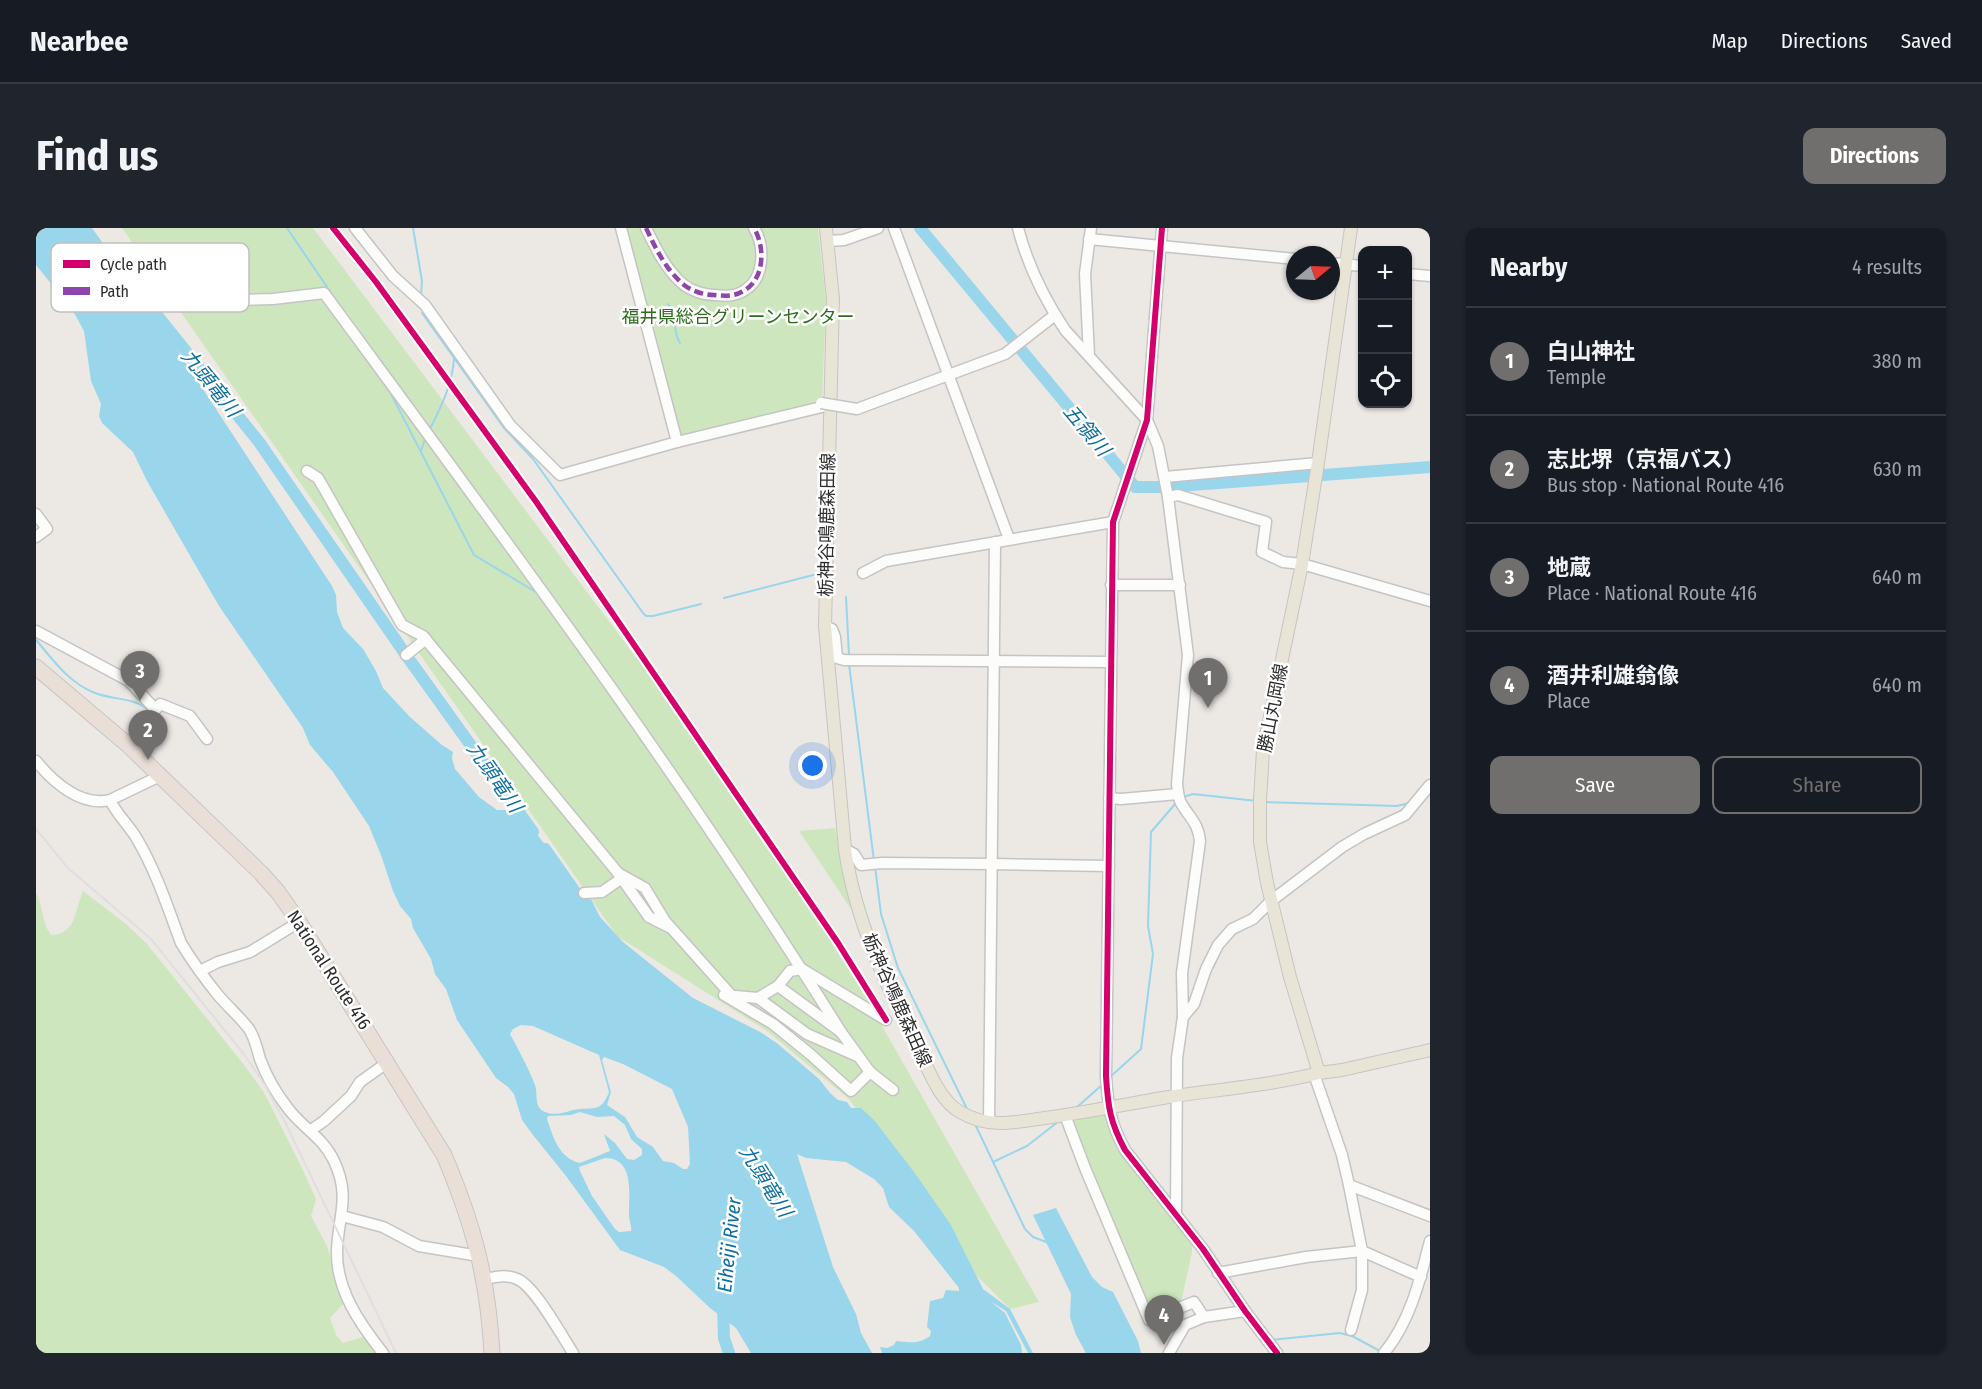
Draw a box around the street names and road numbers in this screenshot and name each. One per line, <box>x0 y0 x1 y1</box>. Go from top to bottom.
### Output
street label: 栃神谷鳴鹿森田線 <box>815 453 839 597</box>
street label: 勝山丸岡線 <box>1254 662 1292 754</box>
street label: National Route 416 <box>282 906 376 1034</box>
street label: 栃神谷鳴鹿森田線 <box>858 930 936 1070</box>

